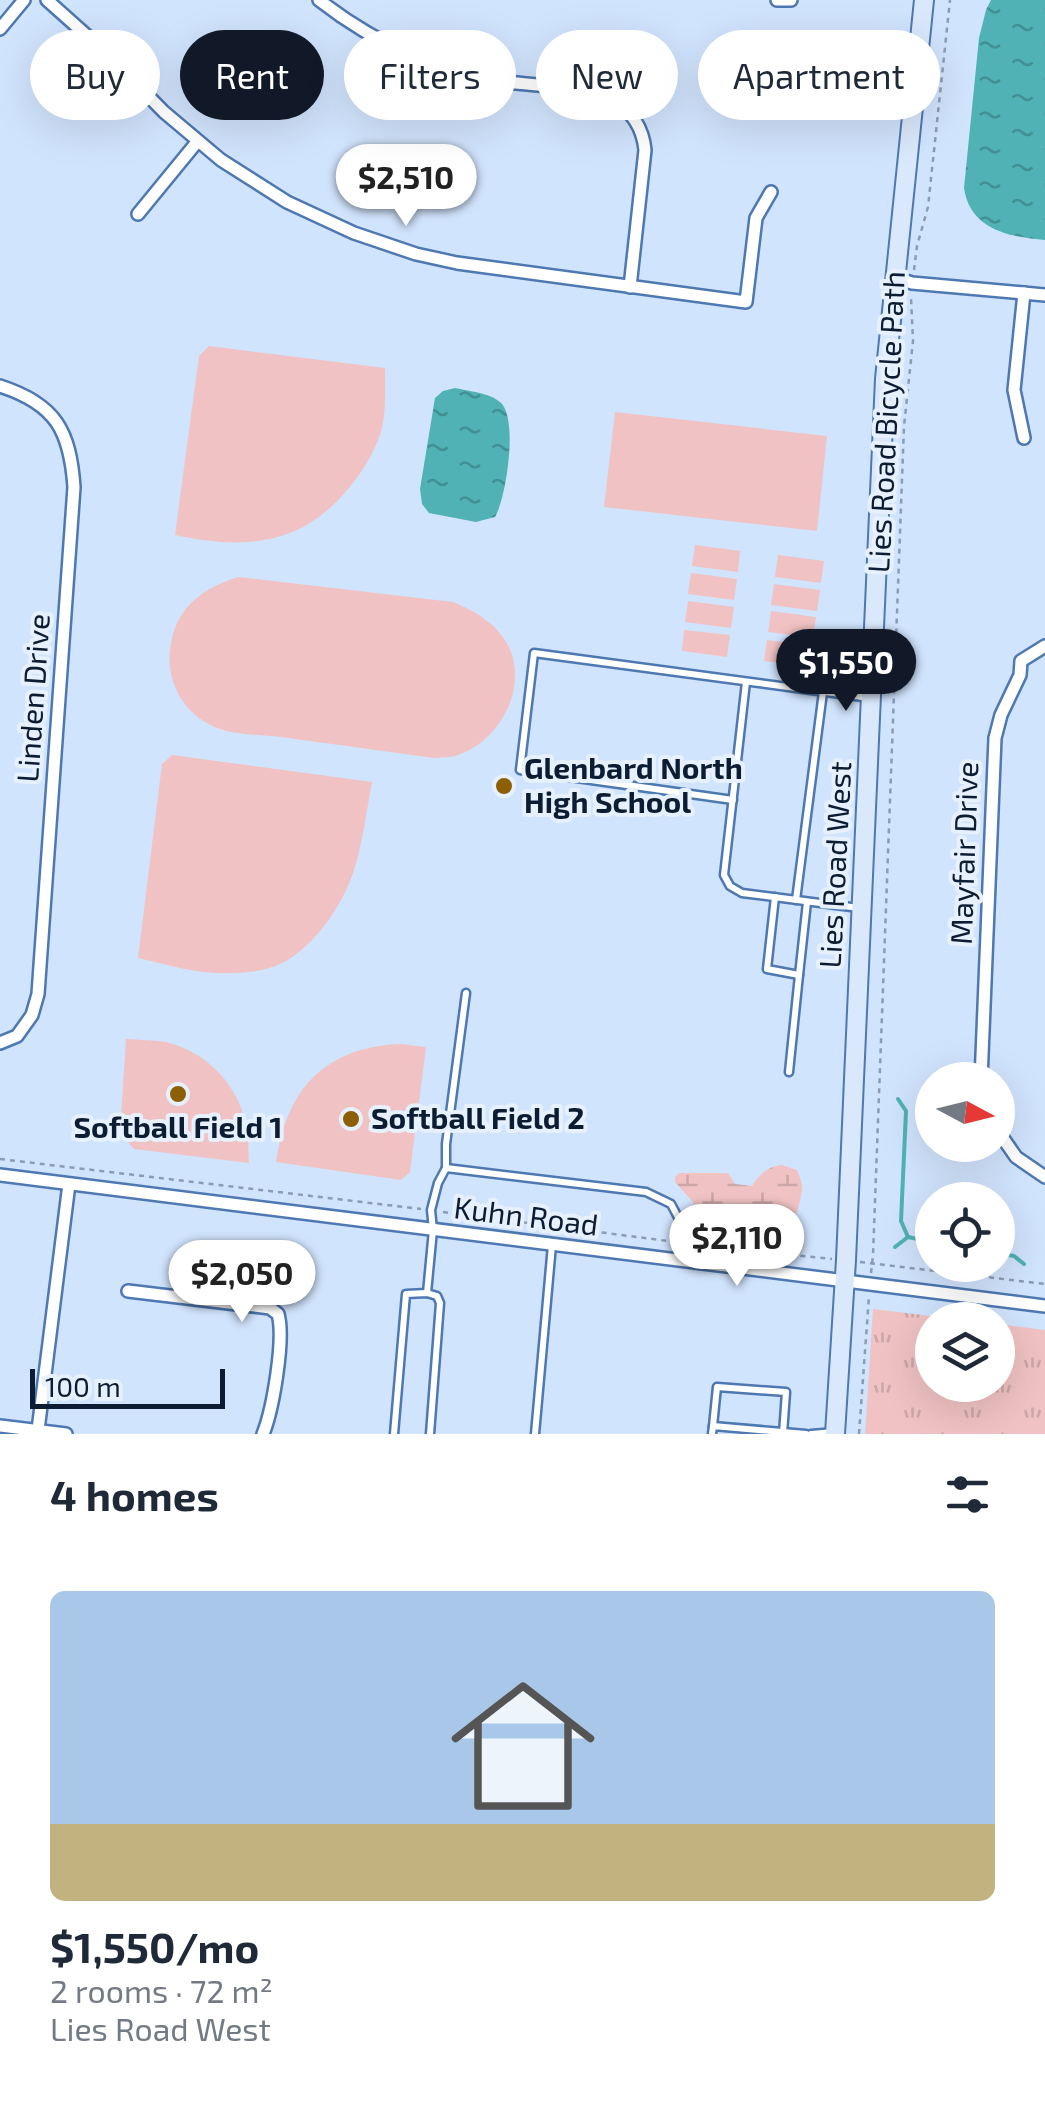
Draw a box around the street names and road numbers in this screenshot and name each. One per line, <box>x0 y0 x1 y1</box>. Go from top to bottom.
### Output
street label: Lies Road Bicycle Path <box>859 270 911 574</box>
street label: Linden Drive <box>8 612 56 783</box>
street label: Lies Road West <box>811 761 857 969</box>
street label: Mayfair Drive <box>942 761 984 945</box>
street label: Kuhn Road <box>452 1188 601 1242</box>

